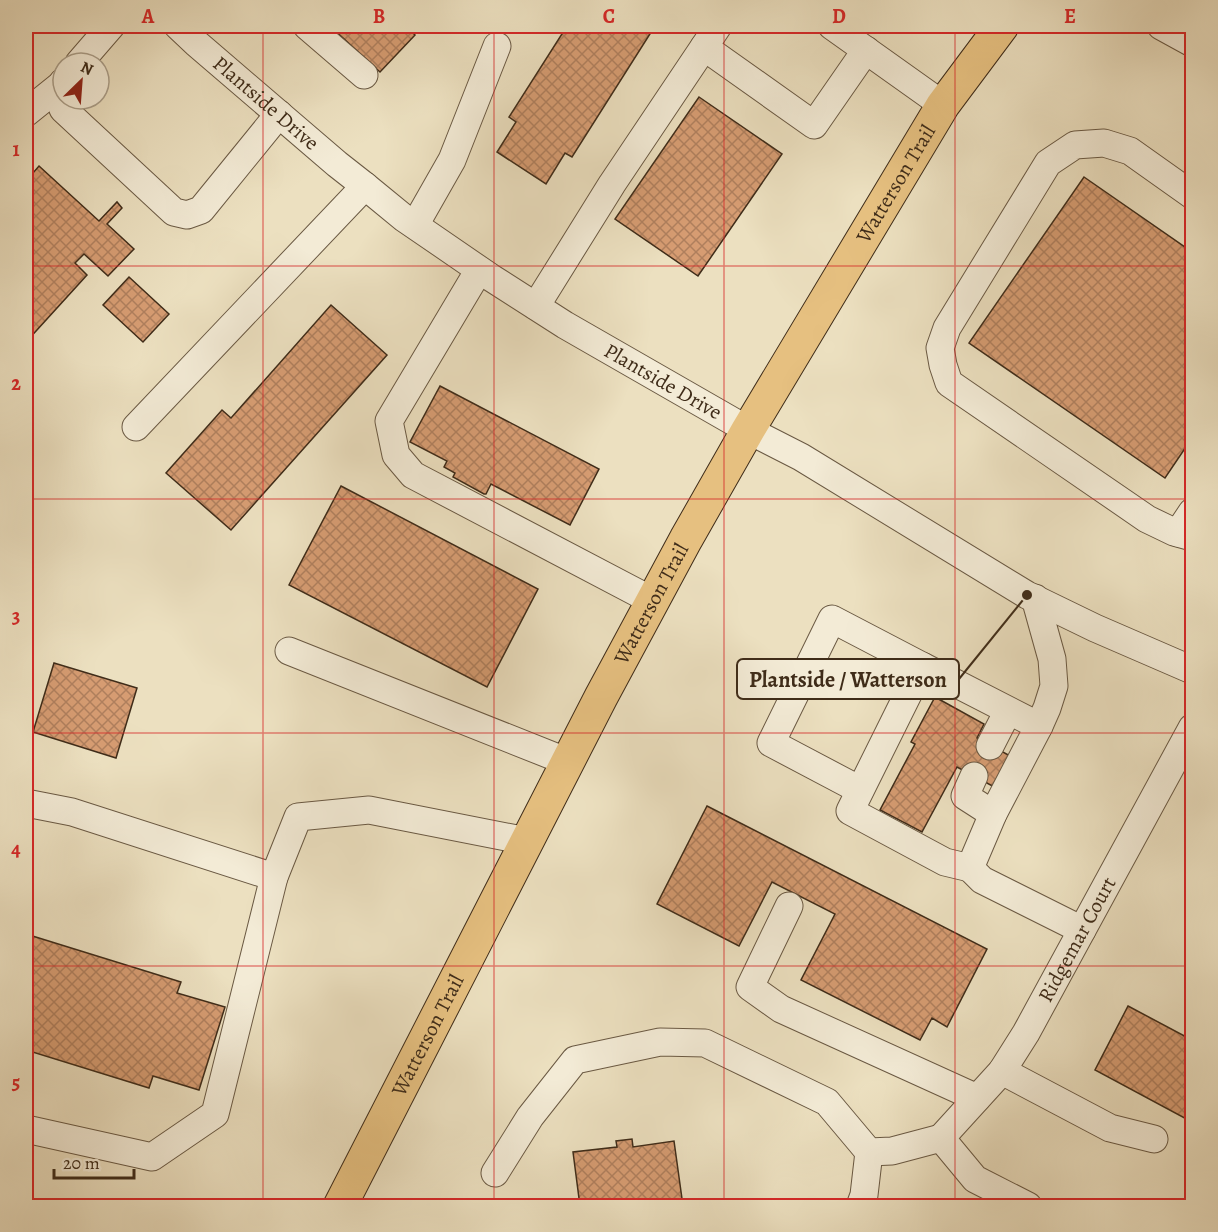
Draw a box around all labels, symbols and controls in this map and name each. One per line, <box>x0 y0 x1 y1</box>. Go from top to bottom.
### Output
text: A <box>141 3 155 30</box>
text: B <box>373 3 385 30</box>
text: C <box>603 3 615 30</box>
text: D <box>832 3 846 30</box>
text: E <box>1064 3 1076 30</box>
street label: Plantside Drive <box>207 50 325 156</box>
north arrow <box>51 51 111 111</box>
text: N <box>77 56 97 81</box>
street label: Watterson Trail <box>849 119 942 249</box>
text: 1 <box>12 136 20 163</box>
street label: Plantside Drive <box>599 336 727 426</box>
text: 2 <box>11 370 21 397</box>
street label: Watterson Trail <box>607 538 695 670</box>
text: 3 <box>12 603 20 630</box>
callout: Plantside / Watterson <box>737 659 959 699</box>
text: Plantside / Watterson <box>749 665 947 695</box>
text: 4 <box>11 836 21 863</box>
street label: Ridgemar Court <box>1031 872 1122 1007</box>
street label: Watterson Trail <box>384 969 470 1102</box>
text: 5 <box>12 1069 20 1096</box>
scale bar <box>54 1142 134 1180</box>
text: 20 m <box>63 1151 100 1175</box>

